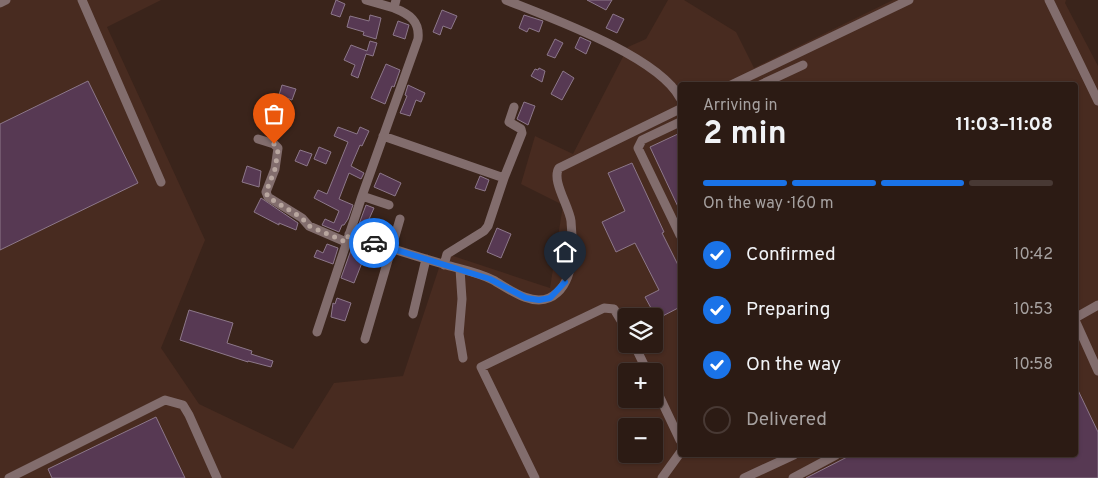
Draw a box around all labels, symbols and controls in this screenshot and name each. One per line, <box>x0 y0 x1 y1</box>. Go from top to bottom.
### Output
pin <box>253 93 295 144</box>
text: Arriving in <box>703 96 778 116</box>
icon: bag <box>260 100 288 128</box>
text: 11:03–11:08 <box>956 113 1053 137</box>
text: 2 min <box>703 115 787 155</box>
text: On the way · 160 m <box>703 194 834 214</box>
courier <box>349 218 399 268</box>
icon: car <box>360 229 388 257</box>
pin <box>544 231 586 282</box>
icon: home <box>551 238 579 266</box>
icon: check <box>703 241 731 269</box>
text: Confirmed <box>746 243 836 267</box>
text: 10:42 <box>1013 245 1053 265</box>
icon: check <box>703 296 731 324</box>
text: Preparing <box>746 298 830 322</box>
text: 10:53 <box>1014 300 1053 320</box>
map controls <box>618 308 663 463</box>
button: layers <box>618 308 663 353</box>
icon: check <box>703 351 731 379</box>
text: On the way <box>746 353 841 377</box>
text: 10:58 <box>1013 355 1053 375</box>
button: + <box>618 363 663 408</box>
text: Delivered <box>746 408 827 432</box>
button: − <box>618 418 663 463</box>

